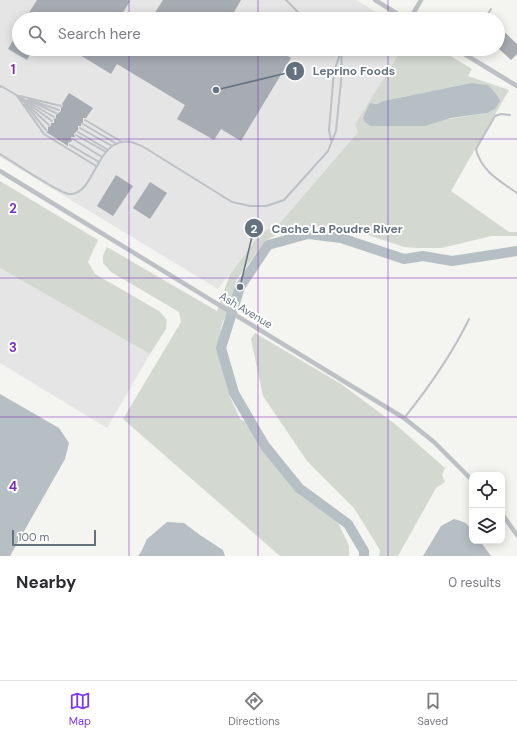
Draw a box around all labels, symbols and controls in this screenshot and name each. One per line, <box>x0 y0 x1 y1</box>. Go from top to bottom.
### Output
search box <box>12 12 505 56</box>
icon: search <box>26 23 48 45</box>
text: Search here <box>58 24 141 44</box>
callout: Leprino Foods <box>285 59 404 83</box>
text: 1 <box>11 61 15 78</box>
text: 1 <box>293 63 297 79</box>
text: Leprino Foods <box>313 63 395 79</box>
text: 2 <box>9 200 17 217</box>
callout: Cache La Poudre River <box>244 216 411 240</box>
text: 2 <box>251 221 258 237</box>
text: Cache La Poudre River <box>271 221 403 237</box>
street label: Ash Avenue <box>217 289 275 331</box>
text: 3 <box>9 339 17 356</box>
map controls <box>469 472 505 544</box>
button: locate <box>469 472 505 508</box>
text: 4 <box>9 478 17 495</box>
button: layers <box>469 508 505 544</box>
scale bar <box>12 528 96 547</box>
text: 100 m <box>18 530 49 544</box>
text: Nearby <box>16 571 76 593</box>
text: 0 results <box>448 574 501 591</box>
tab: Map <box>69 690 91 728</box>
tab: Directions <box>228 690 280 728</box>
tab: Saved <box>417 690 448 728</box>

